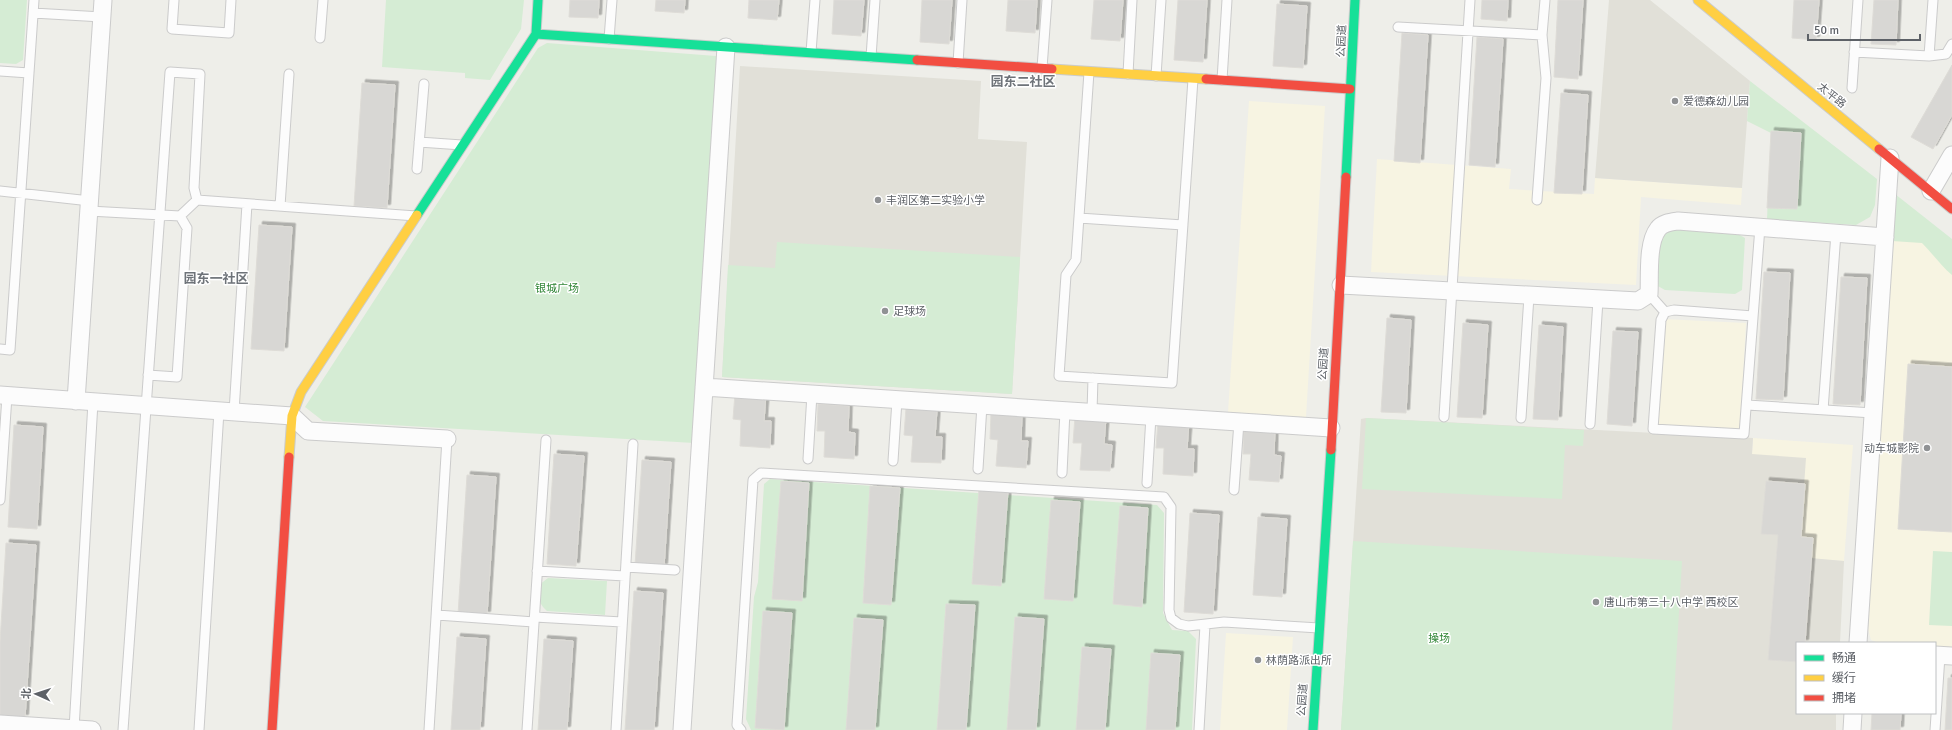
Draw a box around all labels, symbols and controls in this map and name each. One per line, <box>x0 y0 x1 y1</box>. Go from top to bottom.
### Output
scale bar <box>1808 16 1920 42</box>
text: 50 m <box>1814 23 1839 38</box>
street label: 公园道 <box>1334 24 1349 58</box>
district label: 园东二社区 <box>990 74 1056 90</box>
street label: 太平路 <box>1815 80 1849 111</box>
place label: 爱德森幼儿园 <box>1683 95 1749 108</box>
marker: 爱德森幼儿园 <box>1670 96 1680 106</box>
place label: 丰润区第二实验小学 <box>886 194 985 207</box>
marker: 丰润区第二实验小学 <box>873 195 883 205</box>
district label: 园东一社区 <box>183 271 249 287</box>
park label: 银城广场 <box>535 282 579 295</box>
place label: 足球场 <box>893 305 926 318</box>
marker: 足球场 <box>880 306 890 316</box>
street label: 公园道 <box>1316 347 1331 381</box>
place label: 动车城影院 <box>1864 442 1919 455</box>
marker: 动车城影院 <box>1922 443 1932 453</box>
place label: 唐山市第三十八中学 西校区 <box>1604 596 1738 609</box>
marker: 唐山市第三十八中学 西校区 <box>1591 597 1601 607</box>
park label: 操场 <box>1428 632 1450 645</box>
legend <box>1796 642 1936 714</box>
text: 畅通 <box>1832 651 1856 666</box>
place label: 林荫路派出所 <box>1266 654 1332 667</box>
marker: 林荫路派出所 <box>1253 655 1263 665</box>
text: 缓行 <box>1832 671 1856 686</box>
north arrow <box>16 674 56 714</box>
street label: 公园道 <box>1295 683 1310 717</box>
text: 北 <box>20 688 33 699</box>
text: 拥堵 <box>1832 691 1856 706</box>

